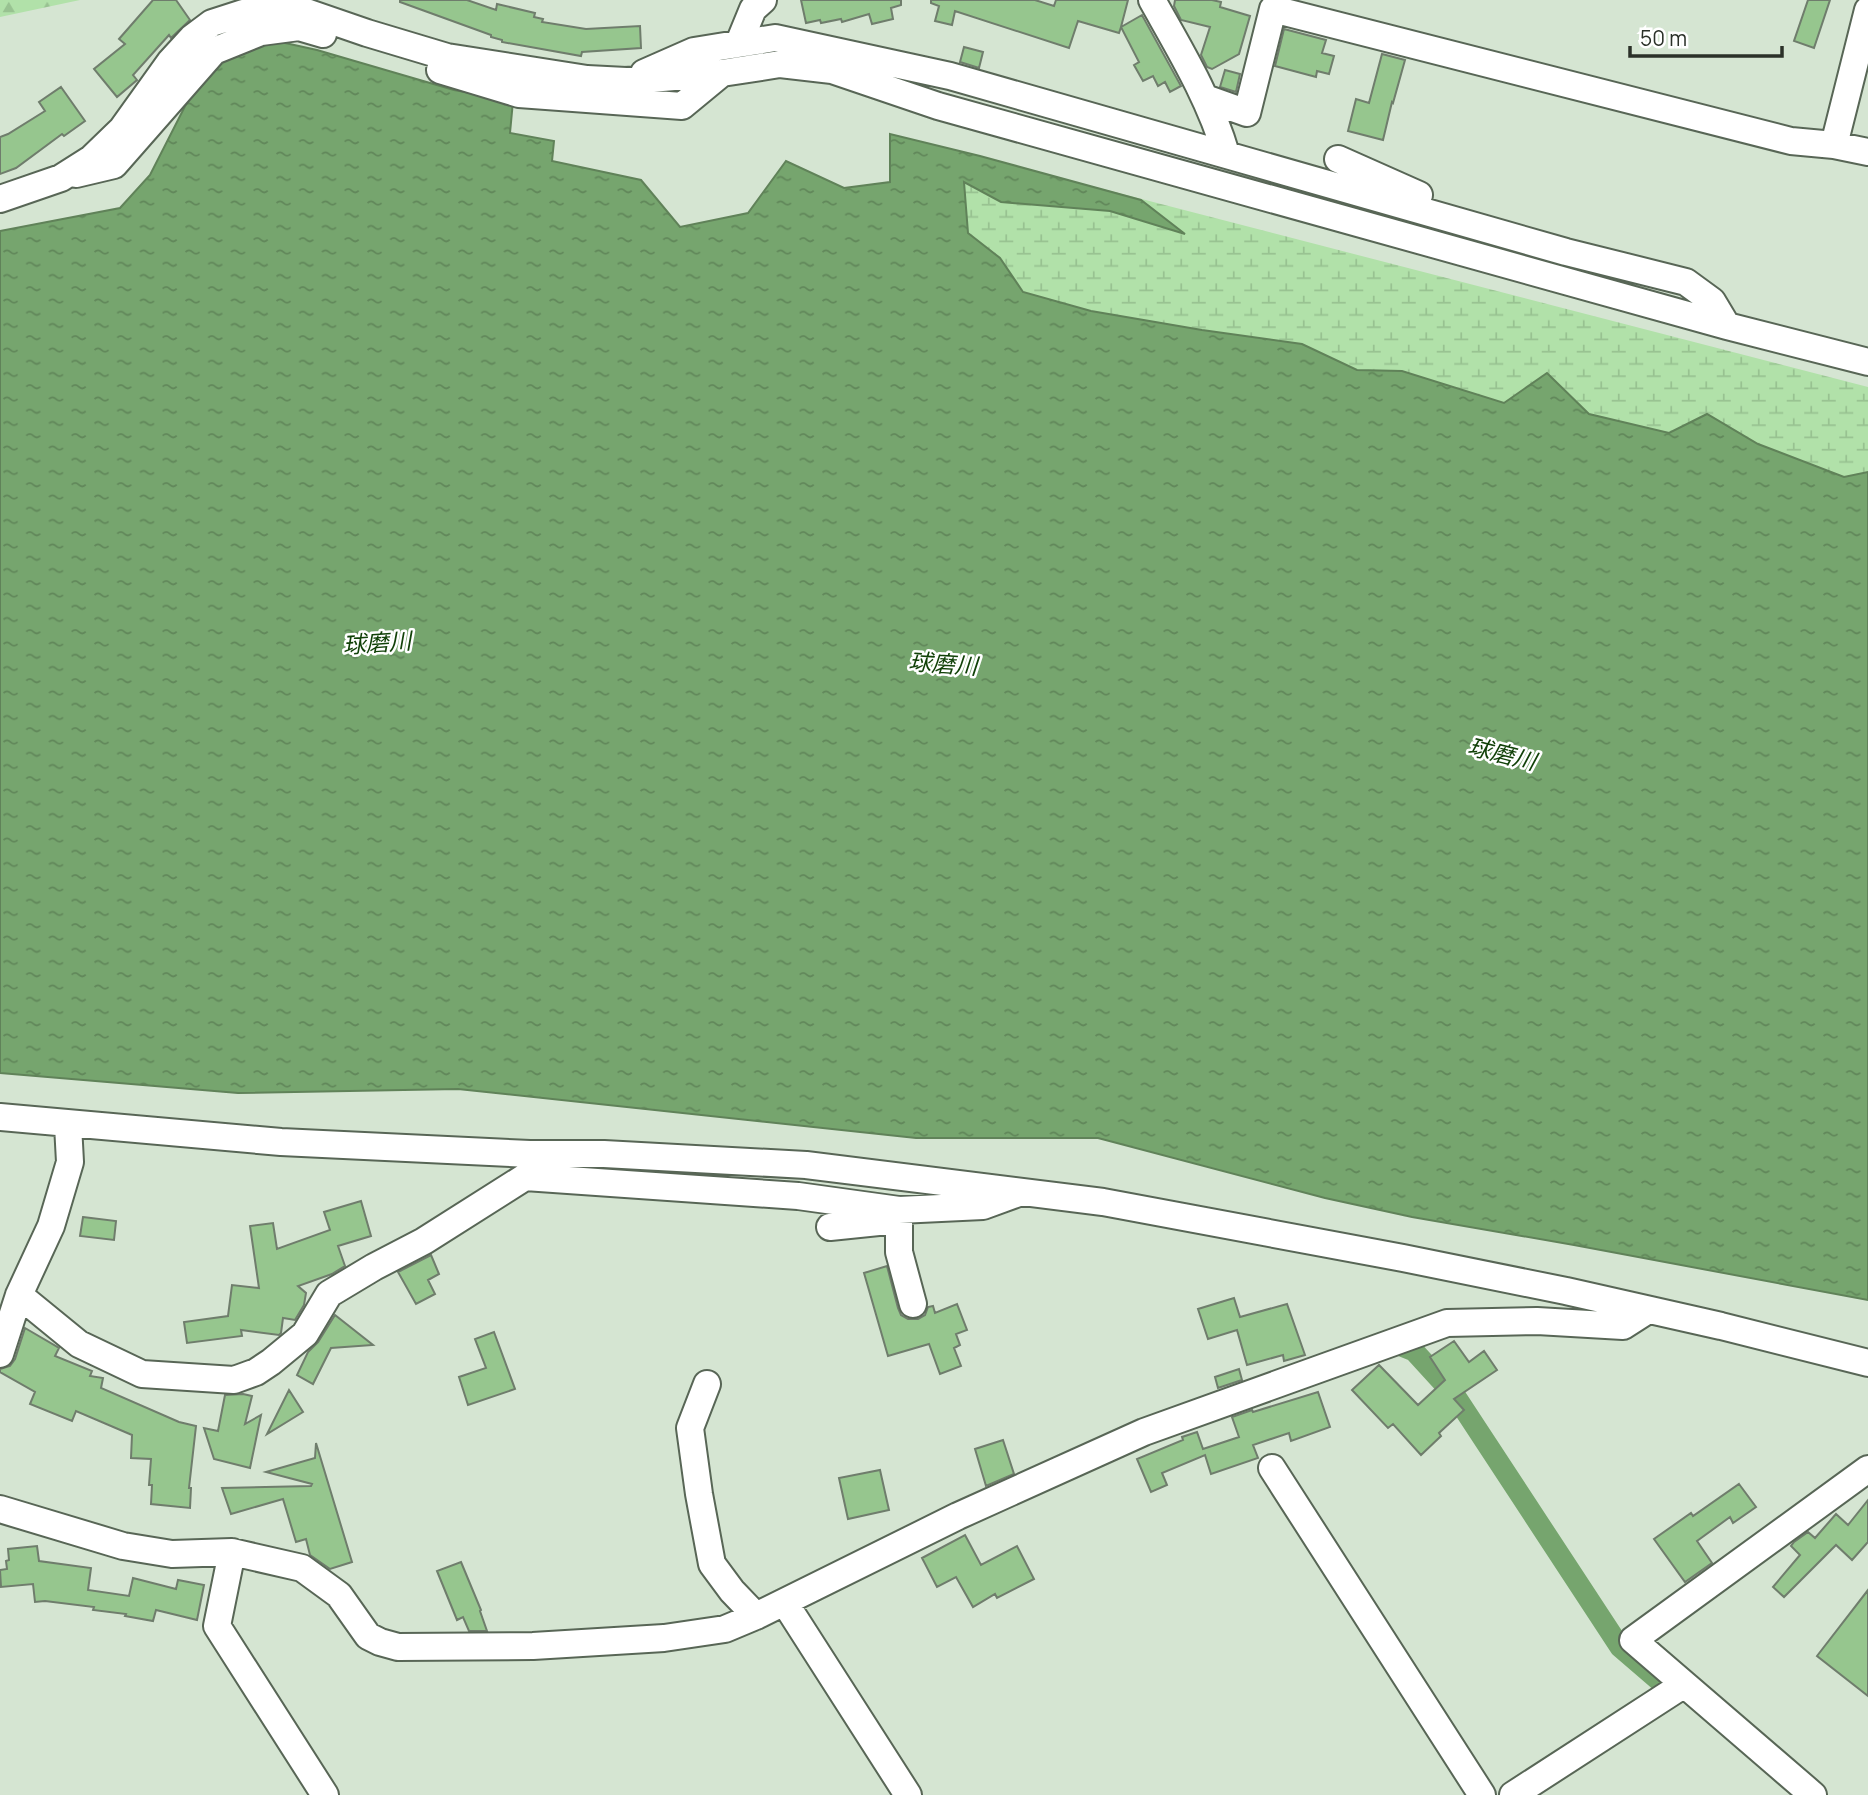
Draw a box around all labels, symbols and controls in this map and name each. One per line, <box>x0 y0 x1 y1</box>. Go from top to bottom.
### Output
scale bar <box>1630 14 1782 58</box>
text: 50 m <box>1640 24 1687 52</box>
water label: 球磨川 <box>341 623 415 660</box>
water label: 球磨川 <box>908 645 982 682</box>
water label: 球磨川 <box>1465 729 1542 778</box>

